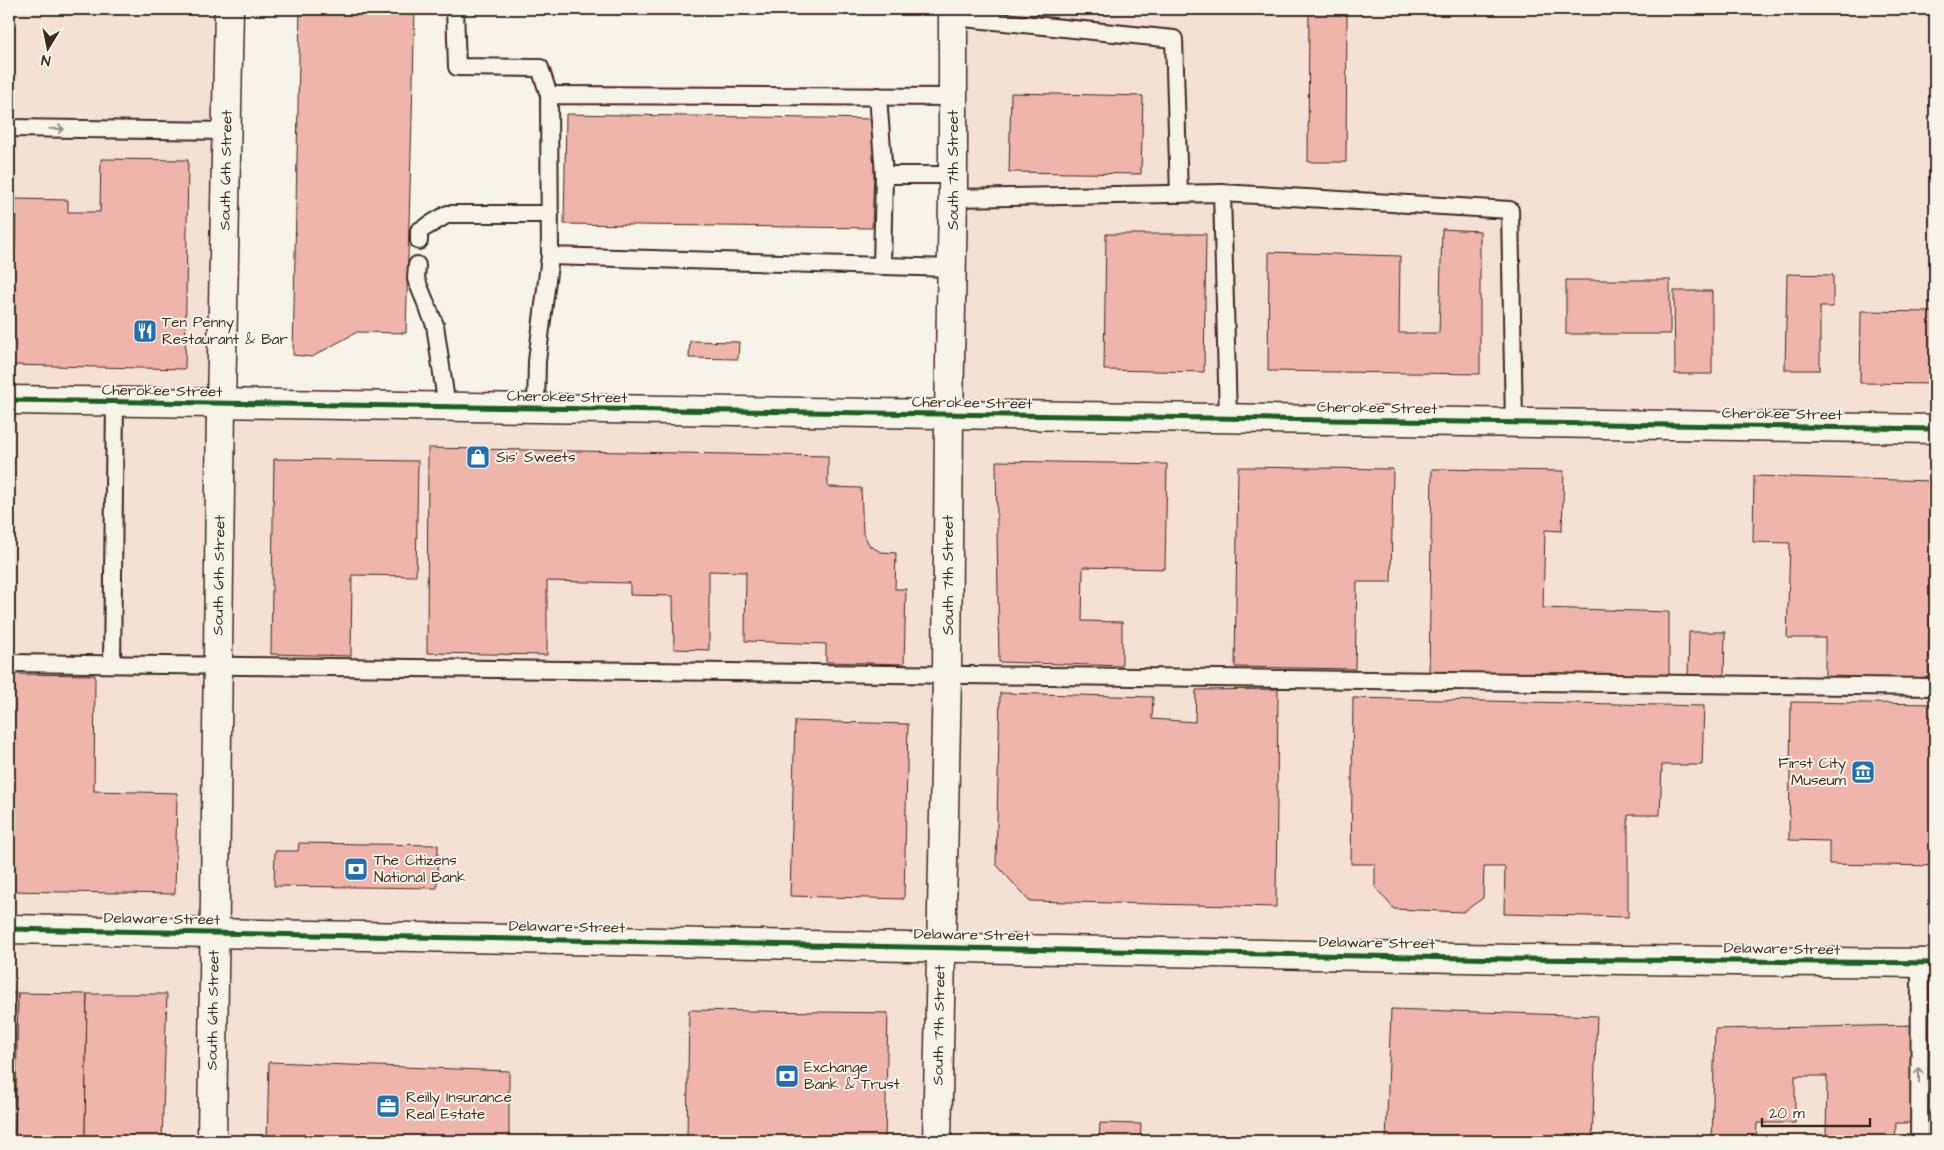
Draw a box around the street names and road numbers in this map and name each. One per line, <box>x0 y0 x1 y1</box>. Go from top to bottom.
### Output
street label: South 6th Street <box>214 110 238 230</box>
street label: South 7th Street <box>943 110 964 230</box>
street label: Cherokee Street <box>102 379 222 403</box>
street label: Cherokee Street <box>507 385 627 409</box>
street label: Cherokee Street <box>912 391 1032 415</box>
street label: Cherokee Street <box>1317 396 1437 420</box>
street label: Cherokee Street <box>1722 402 1842 426</box>
street label: South 6th Street <box>207 515 231 635</box>
street label: South 7th Street <box>938 515 959 635</box>
street label: Delaware Street <box>104 907 220 931</box>
street label: Delaware Street <box>509 915 625 939</box>
street label: Delaware Street <box>914 923 1030 947</box>
street label: Delaware Street <box>1319 931 1435 955</box>
street label: Delaware Street <box>1724 937 1840 961</box>
street label: South 6th Street <box>201 950 225 1070</box>
street label: South 7th Street <box>927 965 951 1085</box>

